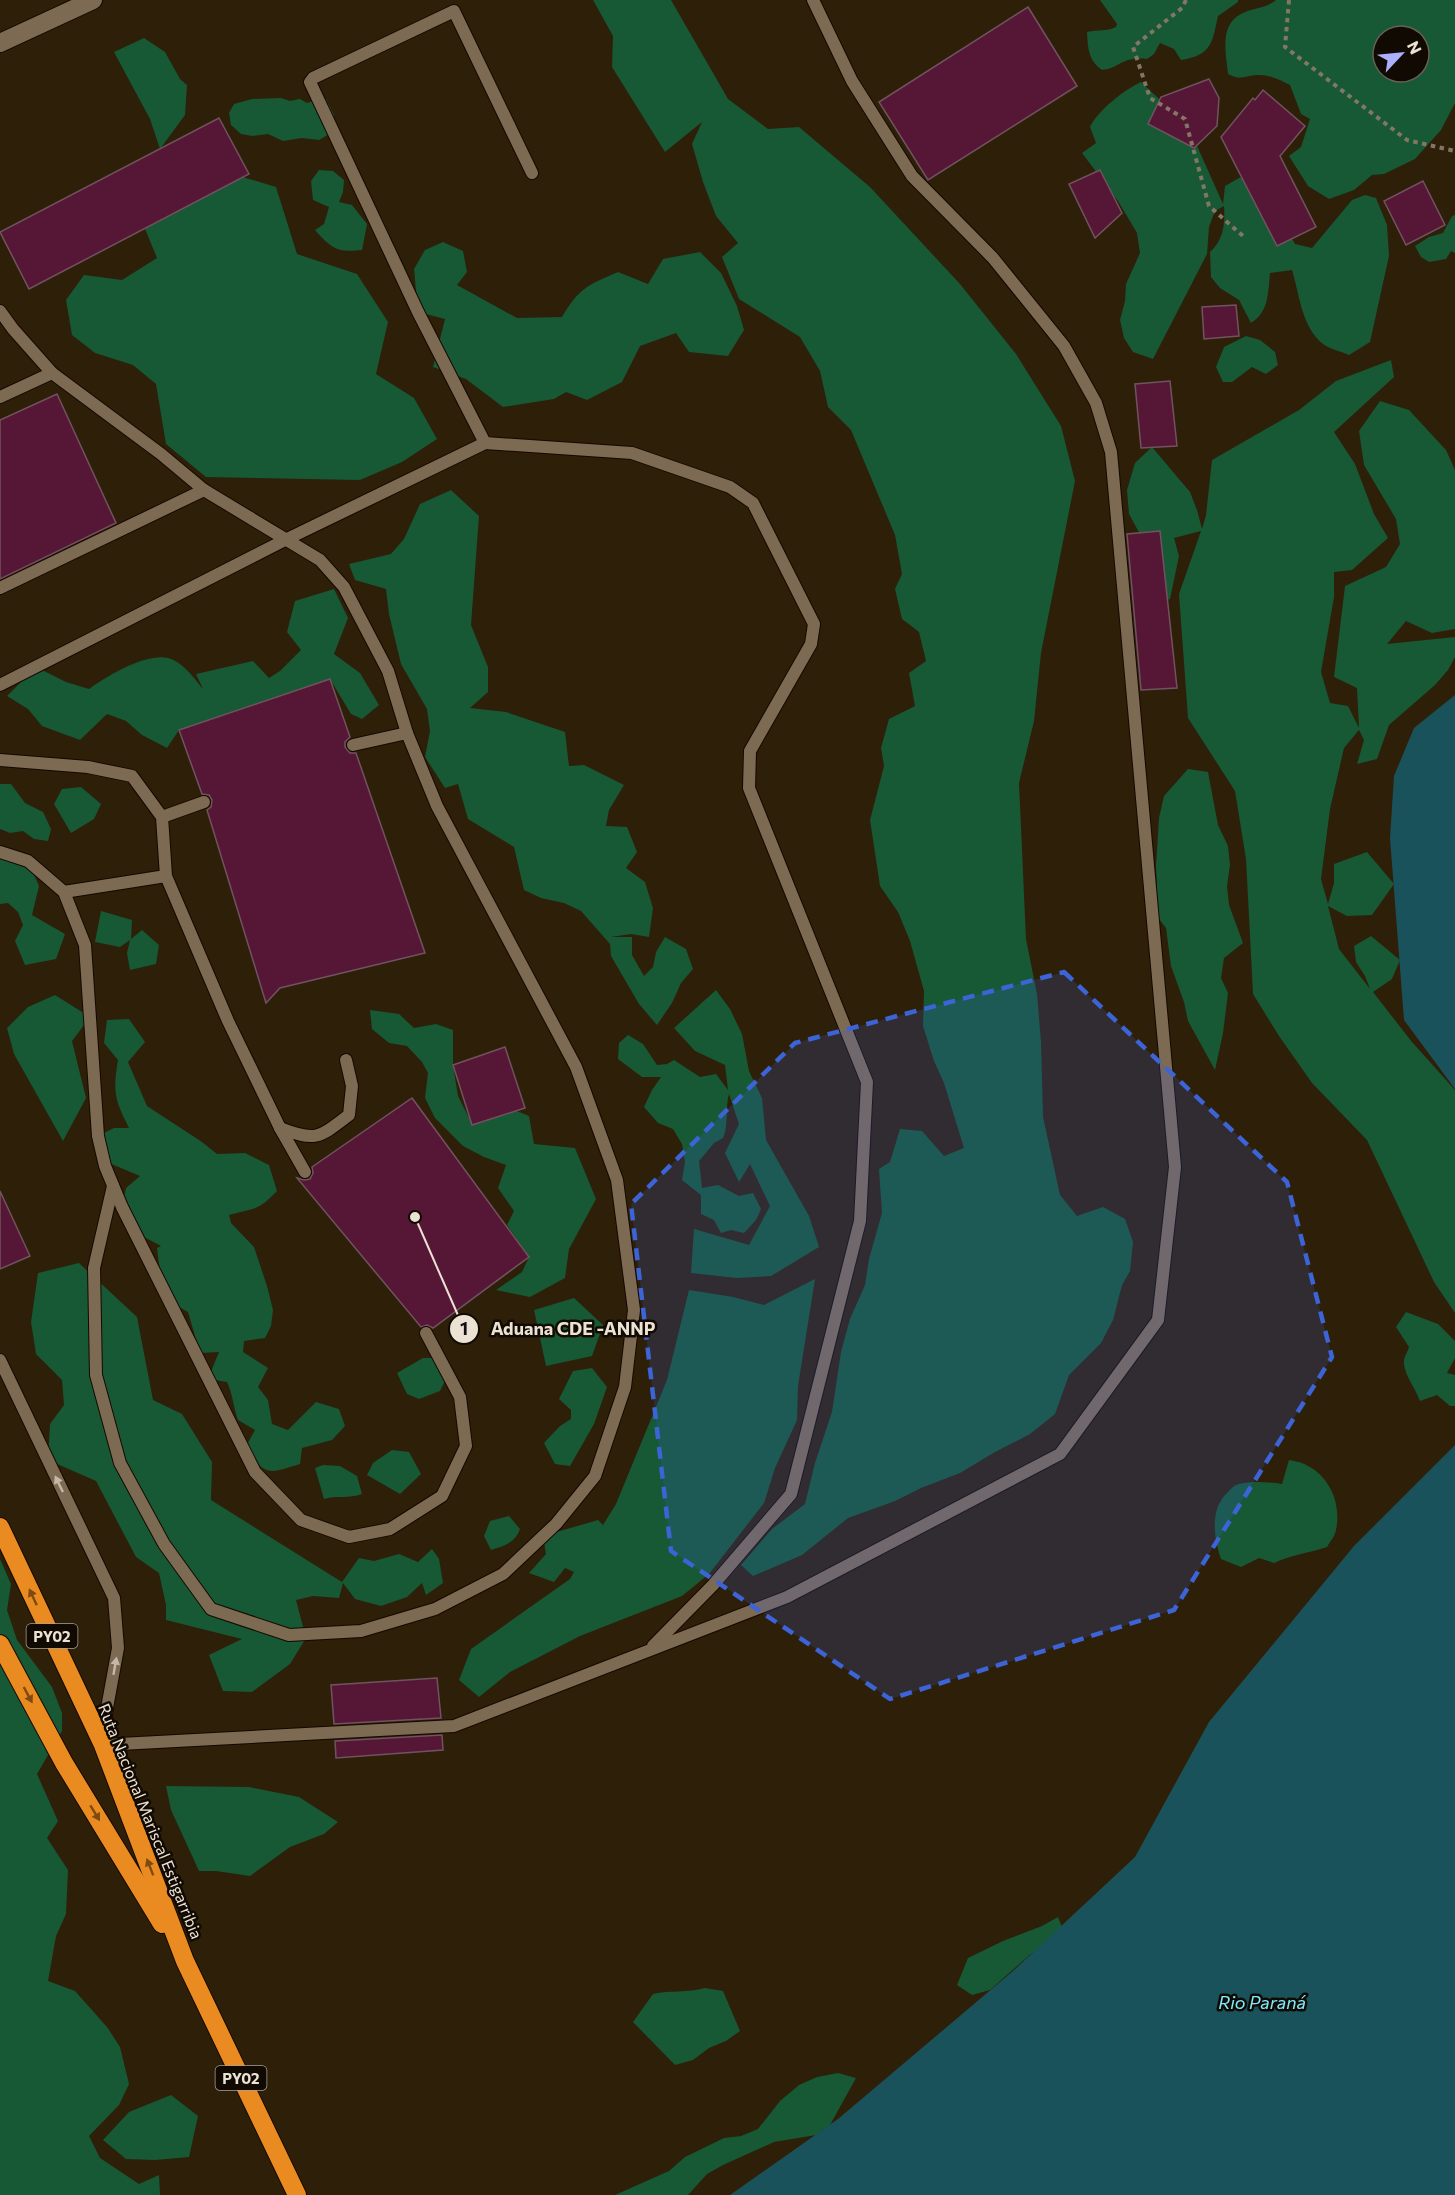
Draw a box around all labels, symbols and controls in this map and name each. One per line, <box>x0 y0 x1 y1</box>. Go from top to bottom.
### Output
north arrow <box>1371 24 1431 84</box>
text: N <box>1404 38 1426 57</box>
callout: Aduana CDE -ANNP <box>449 1311 668 1347</box>
text: 1 <box>460 1317 468 1339</box>
text: Aduana CDE -ANNP <box>491 1317 656 1339</box>
one-way arrow <box>55 1476 64 1493</box>
one-way arrow <box>29 1589 38 1606</box>
road number: PY02 <box>26 1624 78 1648</box>
one-way arrow <box>111 1657 120 1676</box>
one-way arrow <box>23 1687 33 1704</box>
street label: Ruta Nacional Mariscal Estigarribia <box>95 1701 207 1941</box>
one-way arrow <box>89 1805 100 1821</box>
one-way arrow <box>144 1858 154 1876</box>
water label: Rio Paraná <box>1218 1991 1307 2013</box>
road number: PY02 <box>216 2066 266 2090</box>

